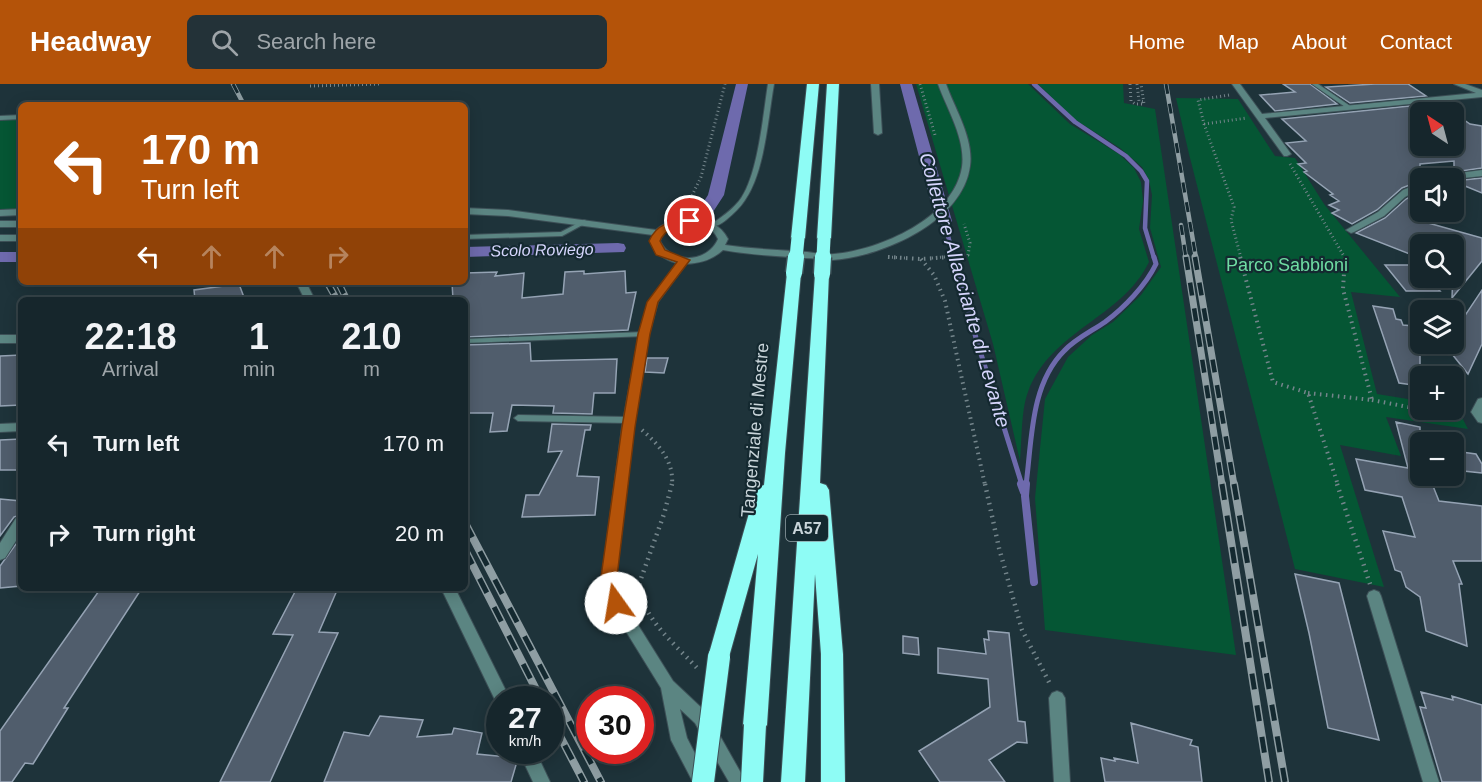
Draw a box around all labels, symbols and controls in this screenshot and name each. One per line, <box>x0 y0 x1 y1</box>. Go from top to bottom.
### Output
search box <box>187 15 607 69</box>
text: Headway <box>30 26 151 57</box>
icon: search <box>208 26 241 59</box>
text: Search here <box>256 29 376 54</box>
text: Home <box>1129 30 1185 53</box>
text: Map <box>1218 30 1259 53</box>
text: About <box>1292 30 1347 53</box>
text: Contact <box>1380 30 1452 53</box>
north arrow <box>1410 102 1464 156</box>
map controls <box>1410 102 1464 486</box>
icon: left <box>42 126 120 204</box>
text: 170 m <box>141 126 260 173</box>
water label: Collettore Allacciante di Levante <box>915 150 1015 430</box>
button: sound <box>1410 168 1464 222</box>
text: Turn left <box>141 175 239 205</box>
pin <box>664 195 715 246</box>
icon: arrive <box>673 204 706 237</box>
button: search <box>1410 234 1464 288</box>
icon: left <box>132 240 165 273</box>
icon: ahead <box>195 240 228 273</box>
icon: ahead <box>258 240 291 273</box>
icon: right <box>321 240 354 273</box>
water label: Scolo Roviego <box>490 241 594 259</box>
park label: Parco Sabbioni <box>1226 255 1348 275</box>
button: layers <box>1410 300 1464 354</box>
text: 22:18 <box>84 316 176 357</box>
text: 1 <box>249 316 269 357</box>
text: 210 <box>341 316 402 357</box>
street label: Tangenziale di Mestre <box>737 342 773 518</box>
text: Arrival <box>102 358 159 380</box>
text: min <box>243 358 275 380</box>
text: m <box>363 358 380 380</box>
button: + <box>1410 366 1464 420</box>
icon: left <box>42 428 75 461</box>
text: Turn left <box>93 431 179 456</box>
text: 170 m <box>383 431 444 456</box>
button: − <box>1410 432 1464 486</box>
road number: A57 <box>786 515 828 541</box>
icon: right <box>42 518 75 551</box>
text: Turn right <box>93 521 195 546</box>
text: 20 m <box>395 521 444 546</box>
position arrow <box>584 571 648 635</box>
speed limit sign: 30 <box>576 686 654 764</box>
text: 27 <box>508 701 542 734</box>
text: km/h <box>509 732 541 749</box>

